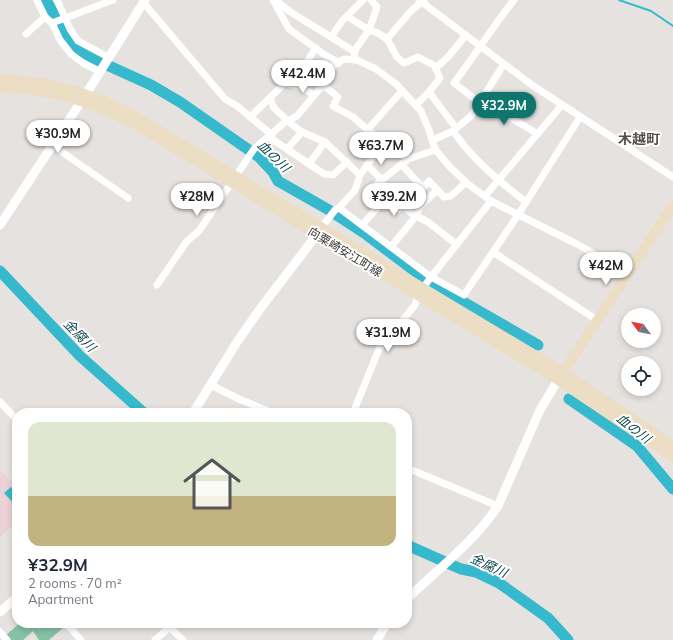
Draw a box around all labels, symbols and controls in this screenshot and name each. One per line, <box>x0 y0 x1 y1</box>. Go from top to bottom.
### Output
pin: ¥42.4M <box>270 60 336 94</box>
text: ¥42.4M <box>280 65 326 81</box>
pin: ¥32.9M <box>471 92 537 126</box>
text: ¥32.9M <box>481 97 527 113</box>
pin: ¥30.9M <box>25 120 91 154</box>
text: ¥30.9M <box>35 125 81 141</box>
district label: 木越町 <box>618 130 660 148</box>
pin: ¥63.7M <box>348 132 414 166</box>
water label: 血の川 <box>254 137 295 177</box>
text: ¥63.7M <box>358 137 404 153</box>
pin: ¥28M <box>173 183 221 217</box>
pin: ¥39.2M <box>361 183 427 217</box>
text: ¥28M <box>180 188 214 204</box>
text: ¥39.2M <box>371 188 417 204</box>
street label: 向粟崎安江町線 <box>305 224 385 280</box>
pin: ¥42M <box>582 252 630 286</box>
text: ¥42M <box>589 257 623 273</box>
north arrow <box>621 308 661 348</box>
map controls <box>621 308 661 396</box>
water label: 金腐川 <box>61 315 101 356</box>
pin: ¥31.9M <box>355 319 421 353</box>
text: ¥31.9M <box>365 324 411 340</box>
button: locate <box>621 356 661 396</box>
water label: 血の川 <box>614 410 656 448</box>
icon: home <box>176 448 248 520</box>
water label: 金腐川 <box>468 550 512 581</box>
text: ¥32.9M <box>28 554 88 575</box>
text: 2 rooms · 70 m² <box>28 575 122 591</box>
text: Apartment <box>28 591 93 607</box>

